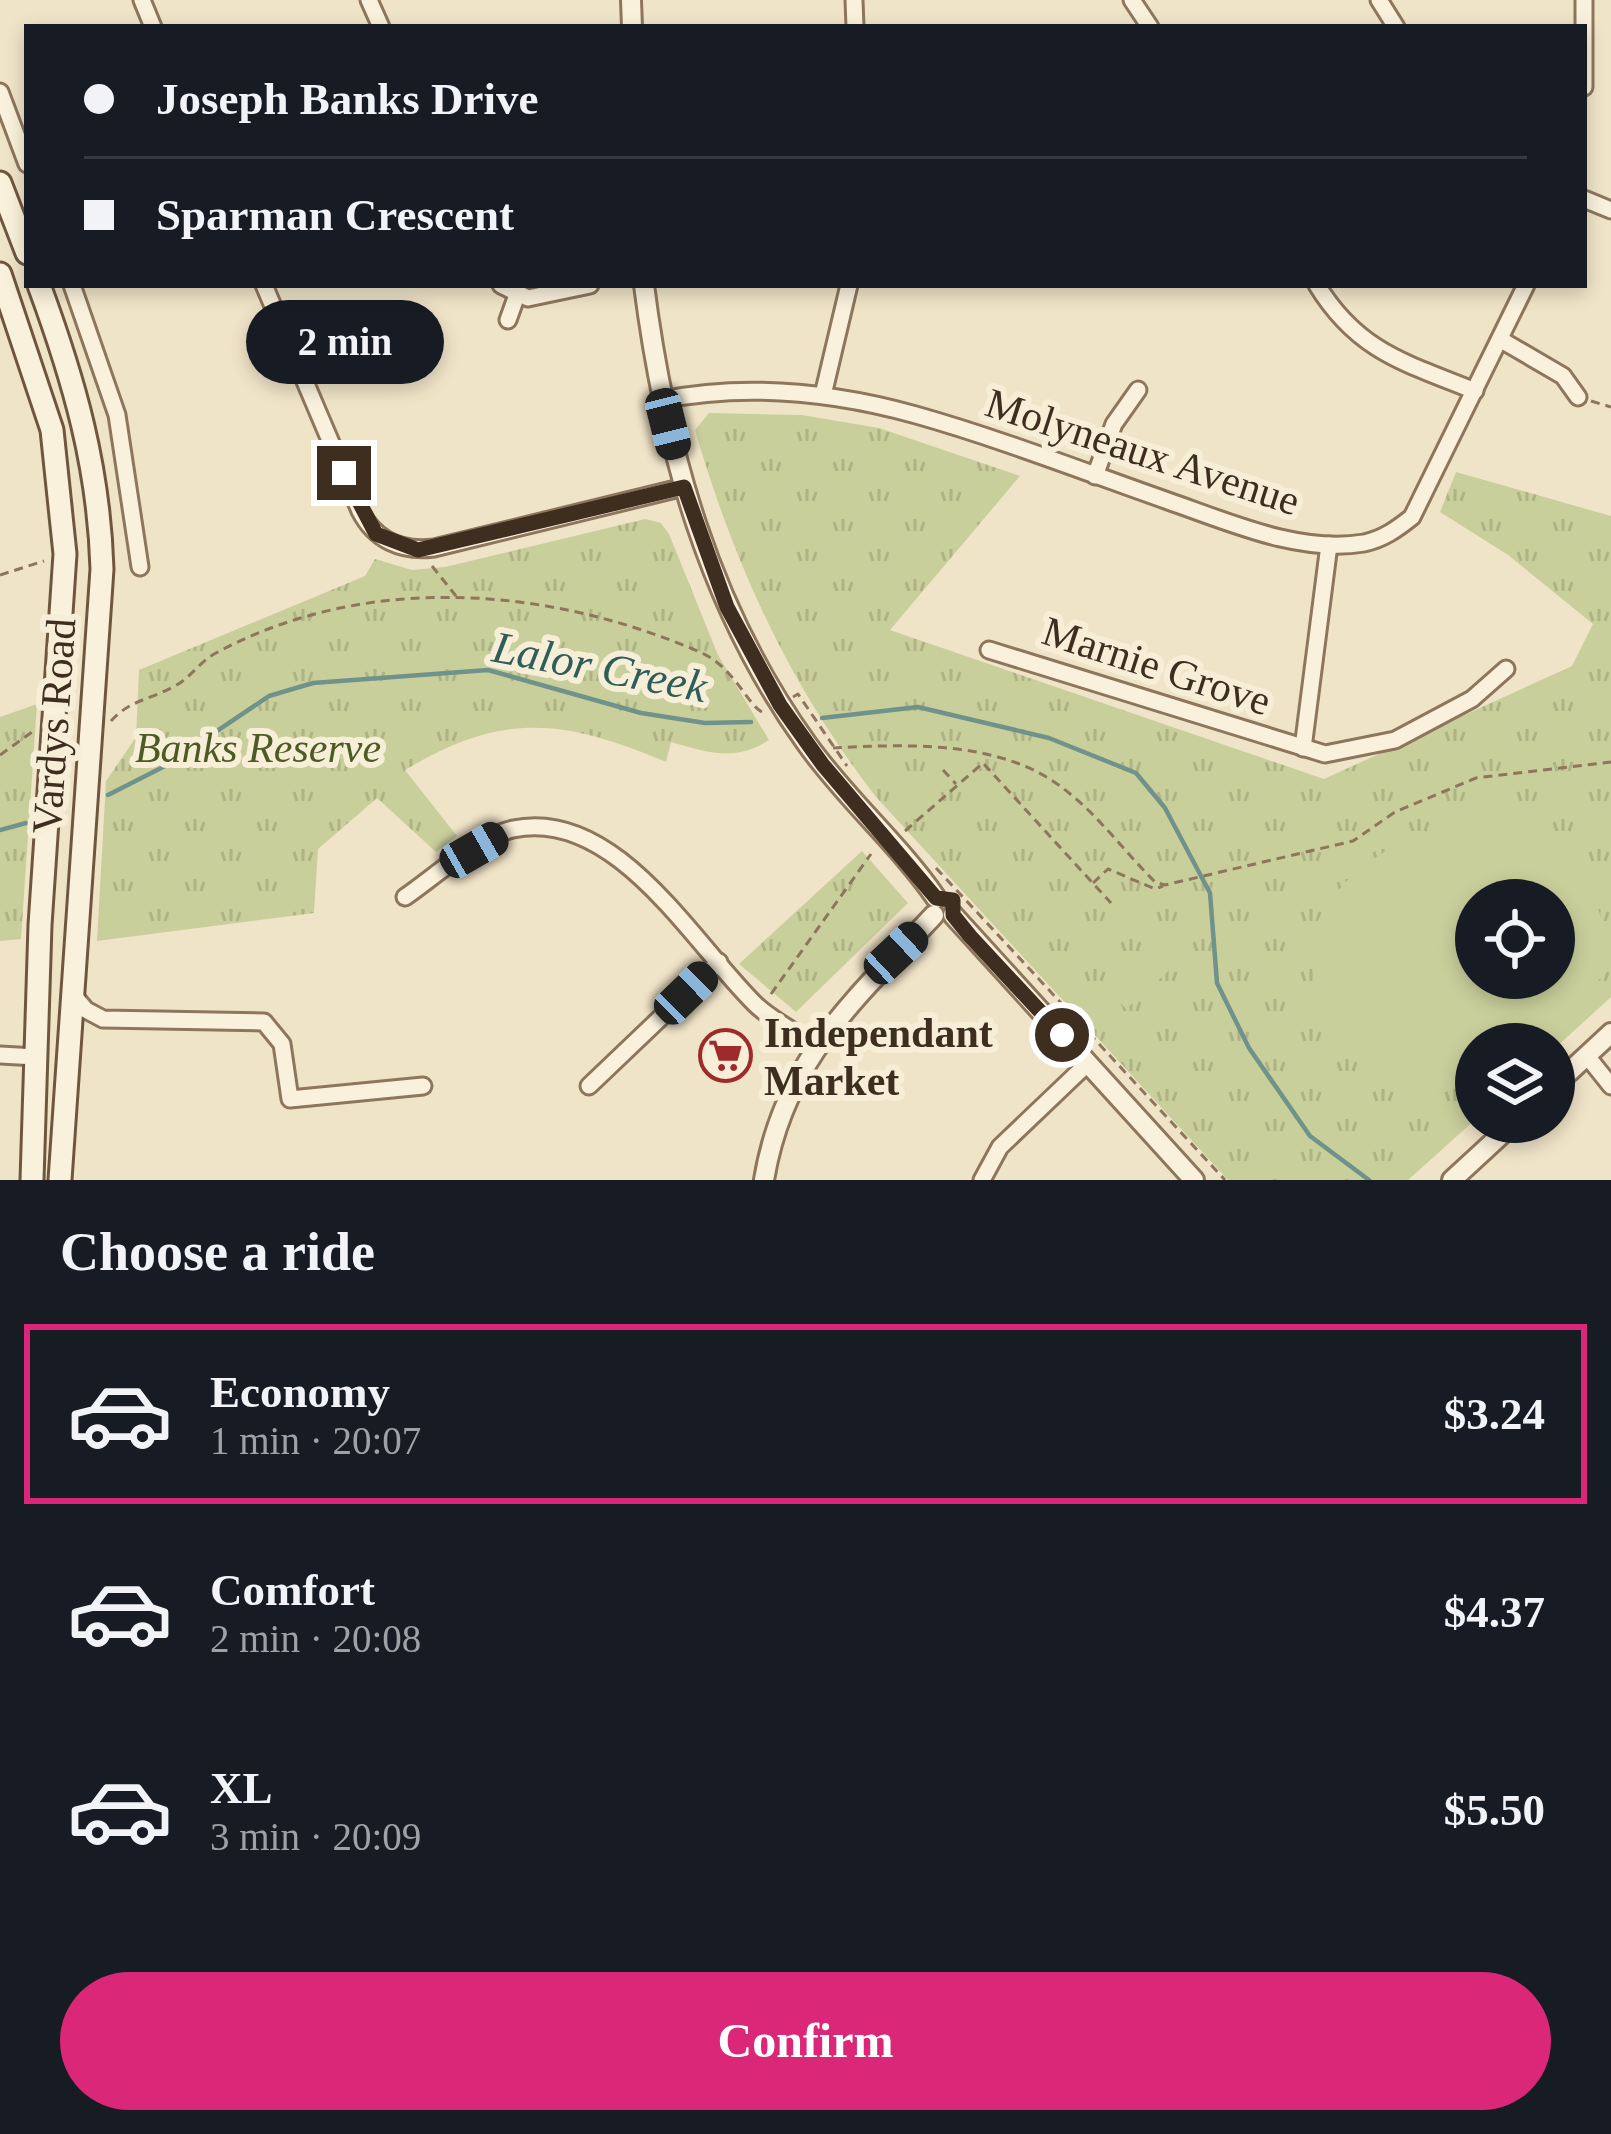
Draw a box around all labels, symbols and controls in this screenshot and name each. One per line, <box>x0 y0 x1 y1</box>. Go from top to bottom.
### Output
text: Joseph Banks Drive <box>156 74 539 124</box>
text: Sparman Crescent <box>156 190 514 240</box>
callout: 2 min <box>245 299 443 383</box>
text: 2 min <box>298 320 392 363</box>
street label: Molyneaux Avenue <box>980 380 1305 524</box>
car <box>642 385 694 463</box>
route end <box>317 446 371 500</box>
street label: Marnie Grove <box>1037 607 1276 724</box>
street label: Vardys Road <box>24 617 84 835</box>
water label: Lalor Creek <box>488 622 712 712</box>
park label: Banks Reserve <box>135 725 381 771</box>
car <box>434 816 514 884</box>
map controls <box>1455 879 1575 1143</box>
button: locate <box>1455 879 1575 999</box>
car <box>857 915 935 991</box>
car <box>648 955 724 1031</box>
route start <box>1035 1008 1089 1062</box>
place label: Independant Market <box>764 1010 993 1104</box>
button: layers <box>1455 1023 1575 1143</box>
supermarket icon: Independant Market <box>697 1028 753 1084</box>
text: Choose a ride <box>60 1222 375 1282</box>
icon: car <box>66 1360 174 1468</box>
text: Economy <box>210 1367 390 1417</box>
text: $3.24 <box>1444 1389 1545 1439</box>
text: 1 min · 20:07 <box>210 1419 421 1462</box>
icon: car <box>66 1558 174 1666</box>
text: Comfort <box>210 1565 375 1615</box>
text: $4.37 <box>1444 1587 1545 1637</box>
text: 2 min · 20:08 <box>210 1617 421 1660</box>
icon: car <box>66 1756 174 1864</box>
text: XL <box>210 1763 273 1813</box>
text: $5.50 <box>1444 1785 1545 1835</box>
text: 3 min · 20:09 <box>210 1815 421 1858</box>
button: Confirm <box>60 1972 1551 2110</box>

